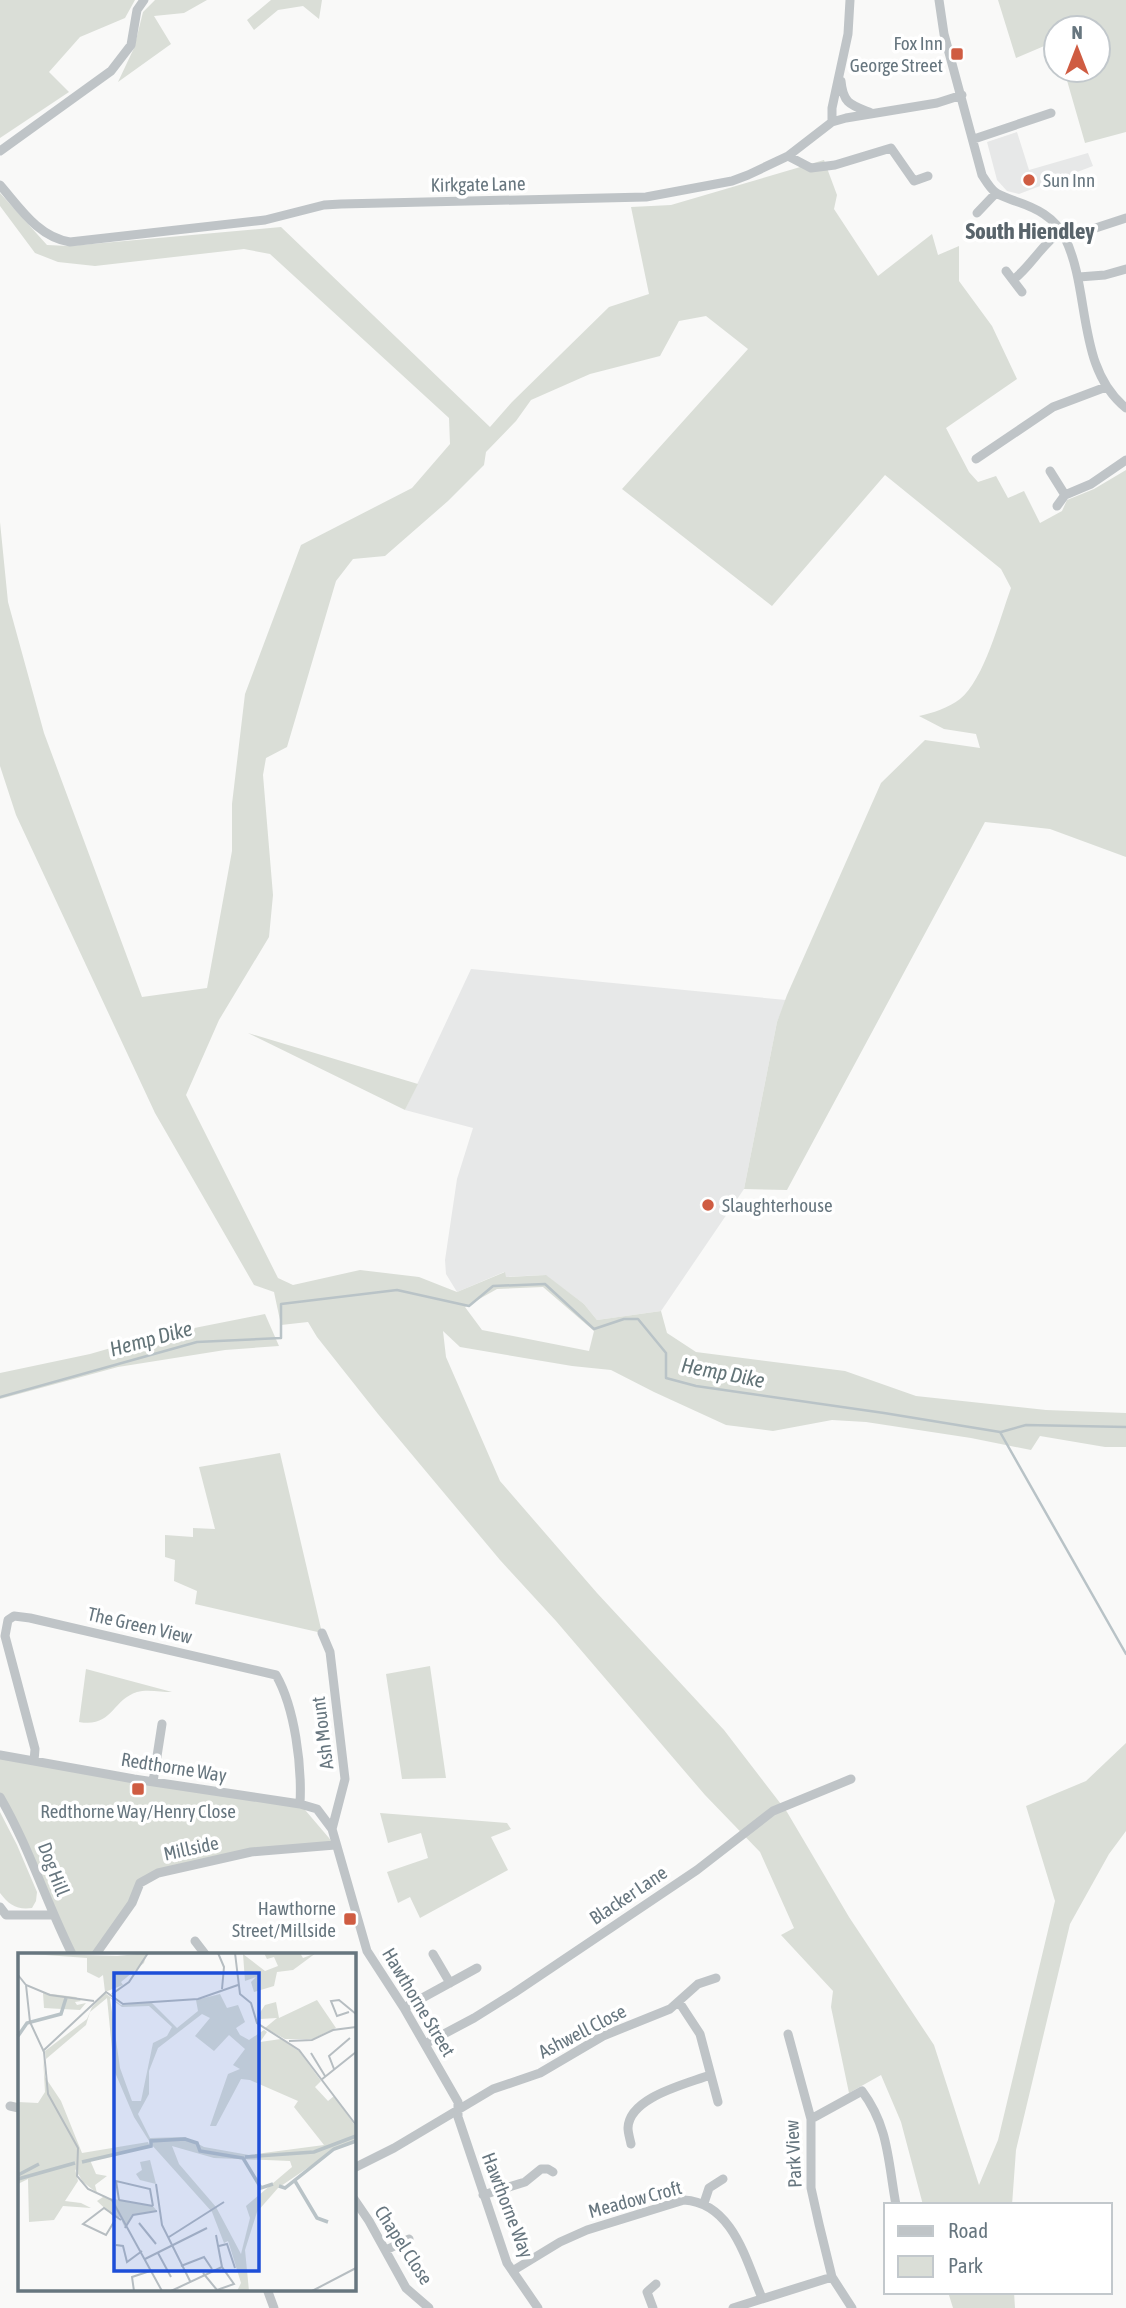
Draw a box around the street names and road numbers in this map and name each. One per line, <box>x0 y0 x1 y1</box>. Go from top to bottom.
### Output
street label: Kirkgate Lane <box>430 172 526 196</box>
street label: The Green View <box>86 1602 195 1648</box>
street label: Ash Mount <box>307 1695 337 1771</box>
street label: Redthorne Way <box>120 1748 229 1786</box>
street label: Millside <box>161 1831 221 1865</box>
street label: Dog Hill <box>34 1839 74 1899</box>
street label: Blacker Lane <box>585 1861 671 1929</box>
street label: Hawthorne Street <box>378 1944 460 2060</box>
street label: Ashwell Close <box>535 2000 629 2062</box>
street label: Park View <box>780 2119 806 2188</box>
street label: Hawthorne Way <box>478 2149 538 2261</box>
street label: Meadow Croft <box>586 2176 684 2222</box>
street label: Chapel Close <box>370 2201 438 2289</box>

